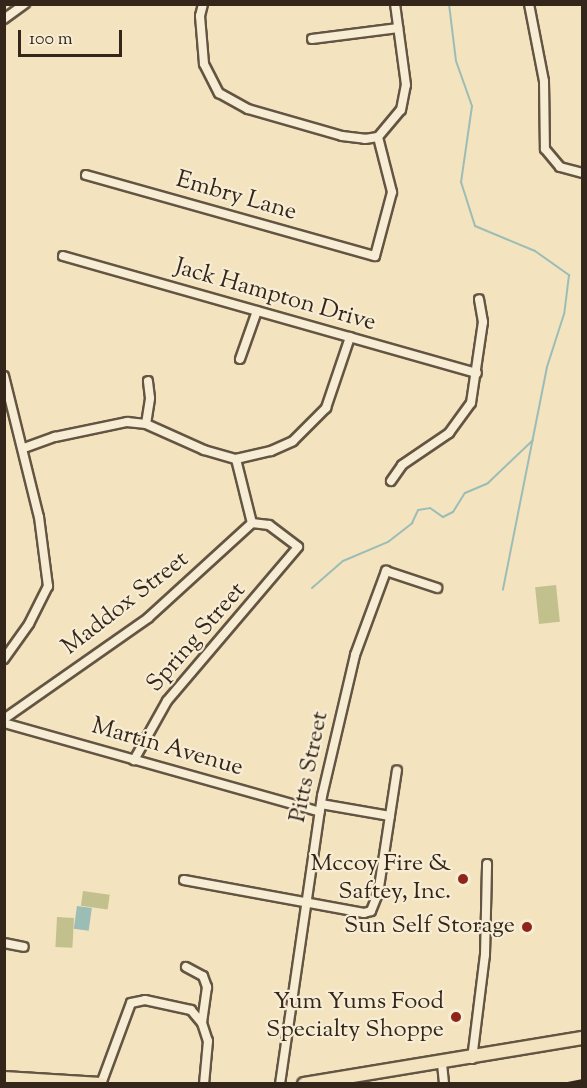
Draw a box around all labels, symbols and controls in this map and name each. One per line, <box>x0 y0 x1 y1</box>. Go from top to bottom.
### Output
scale bar <box>21 18 124 56</box>
text: 100 m <box>29 27 73 53</box>
street label: Embry Lane <box>172 166 300 228</box>
street label: Jack Hampton Drive <box>171 254 379 338</box>
street label: Maddox Street <box>57 546 195 662</box>
street label: Spring Street <box>141 577 253 699</box>
street label: Pitts Street <box>284 709 336 825</box>
street label: Martin Avenue <box>88 713 246 783</box>
place label: Mccoy Fire & Saftey, Inc. <box>310 851 451 907</box>
marker: Mccoy Fire & Saftey, Inc. <box>456 872 470 886</box>
place label: Sun Self Storage <box>344 913 515 941</box>
marker: Sun Self Storage <box>520 920 534 934</box>
place label: Yum Yums Food Specialty Shoppe <box>266 989 444 1045</box>
marker: Yum Yums Food Specialty Shoppe <box>449 1010 463 1024</box>

